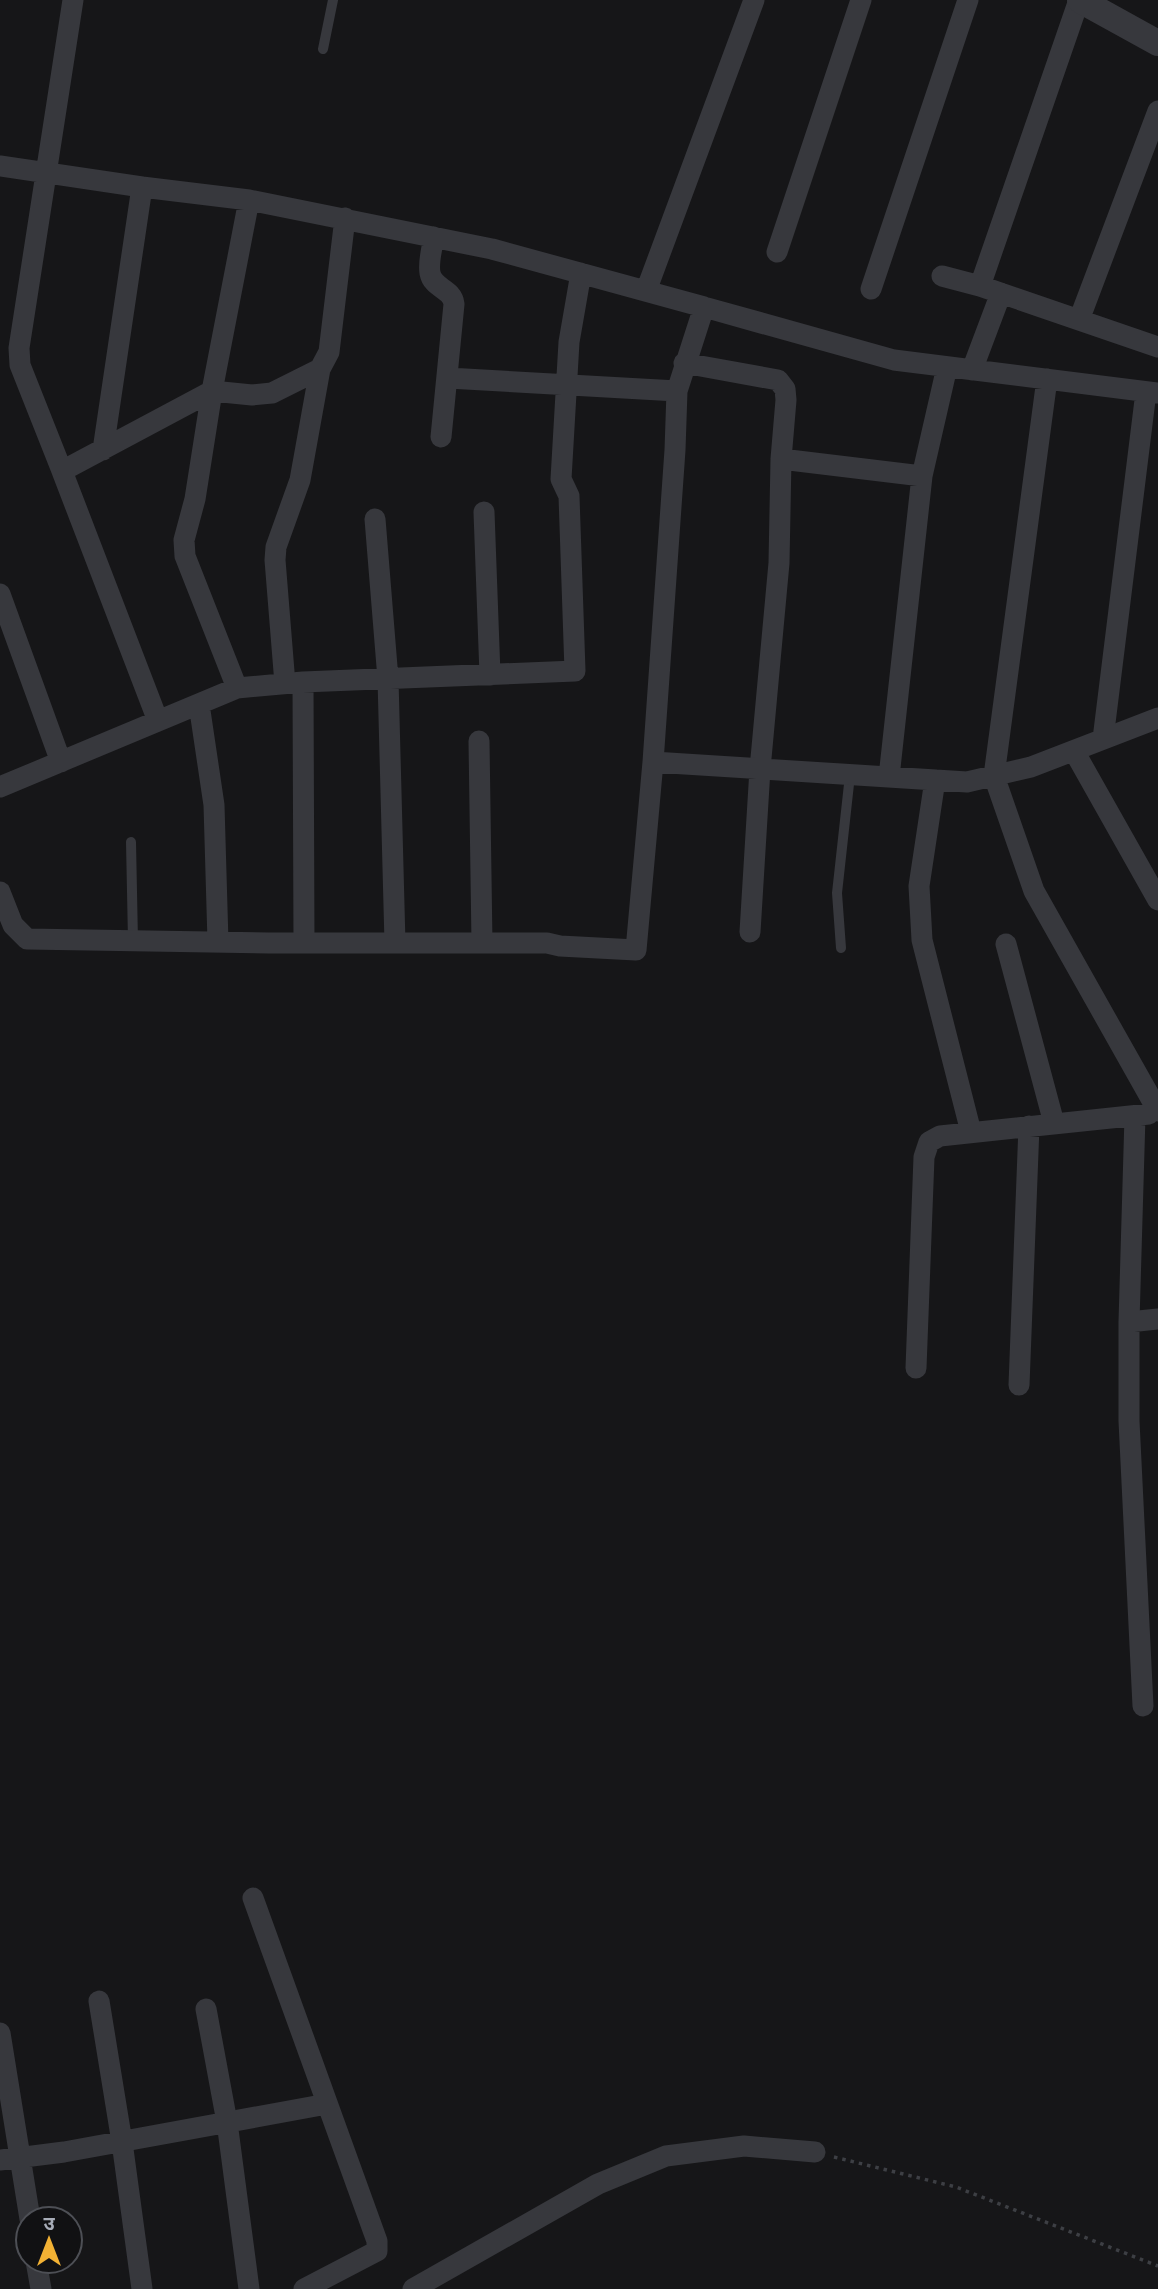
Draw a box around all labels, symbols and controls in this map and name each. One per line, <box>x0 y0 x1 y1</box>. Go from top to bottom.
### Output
north arrow <box>14 2205 84 2275</box>
text: उ <box>43 2212 55 2235</box>

